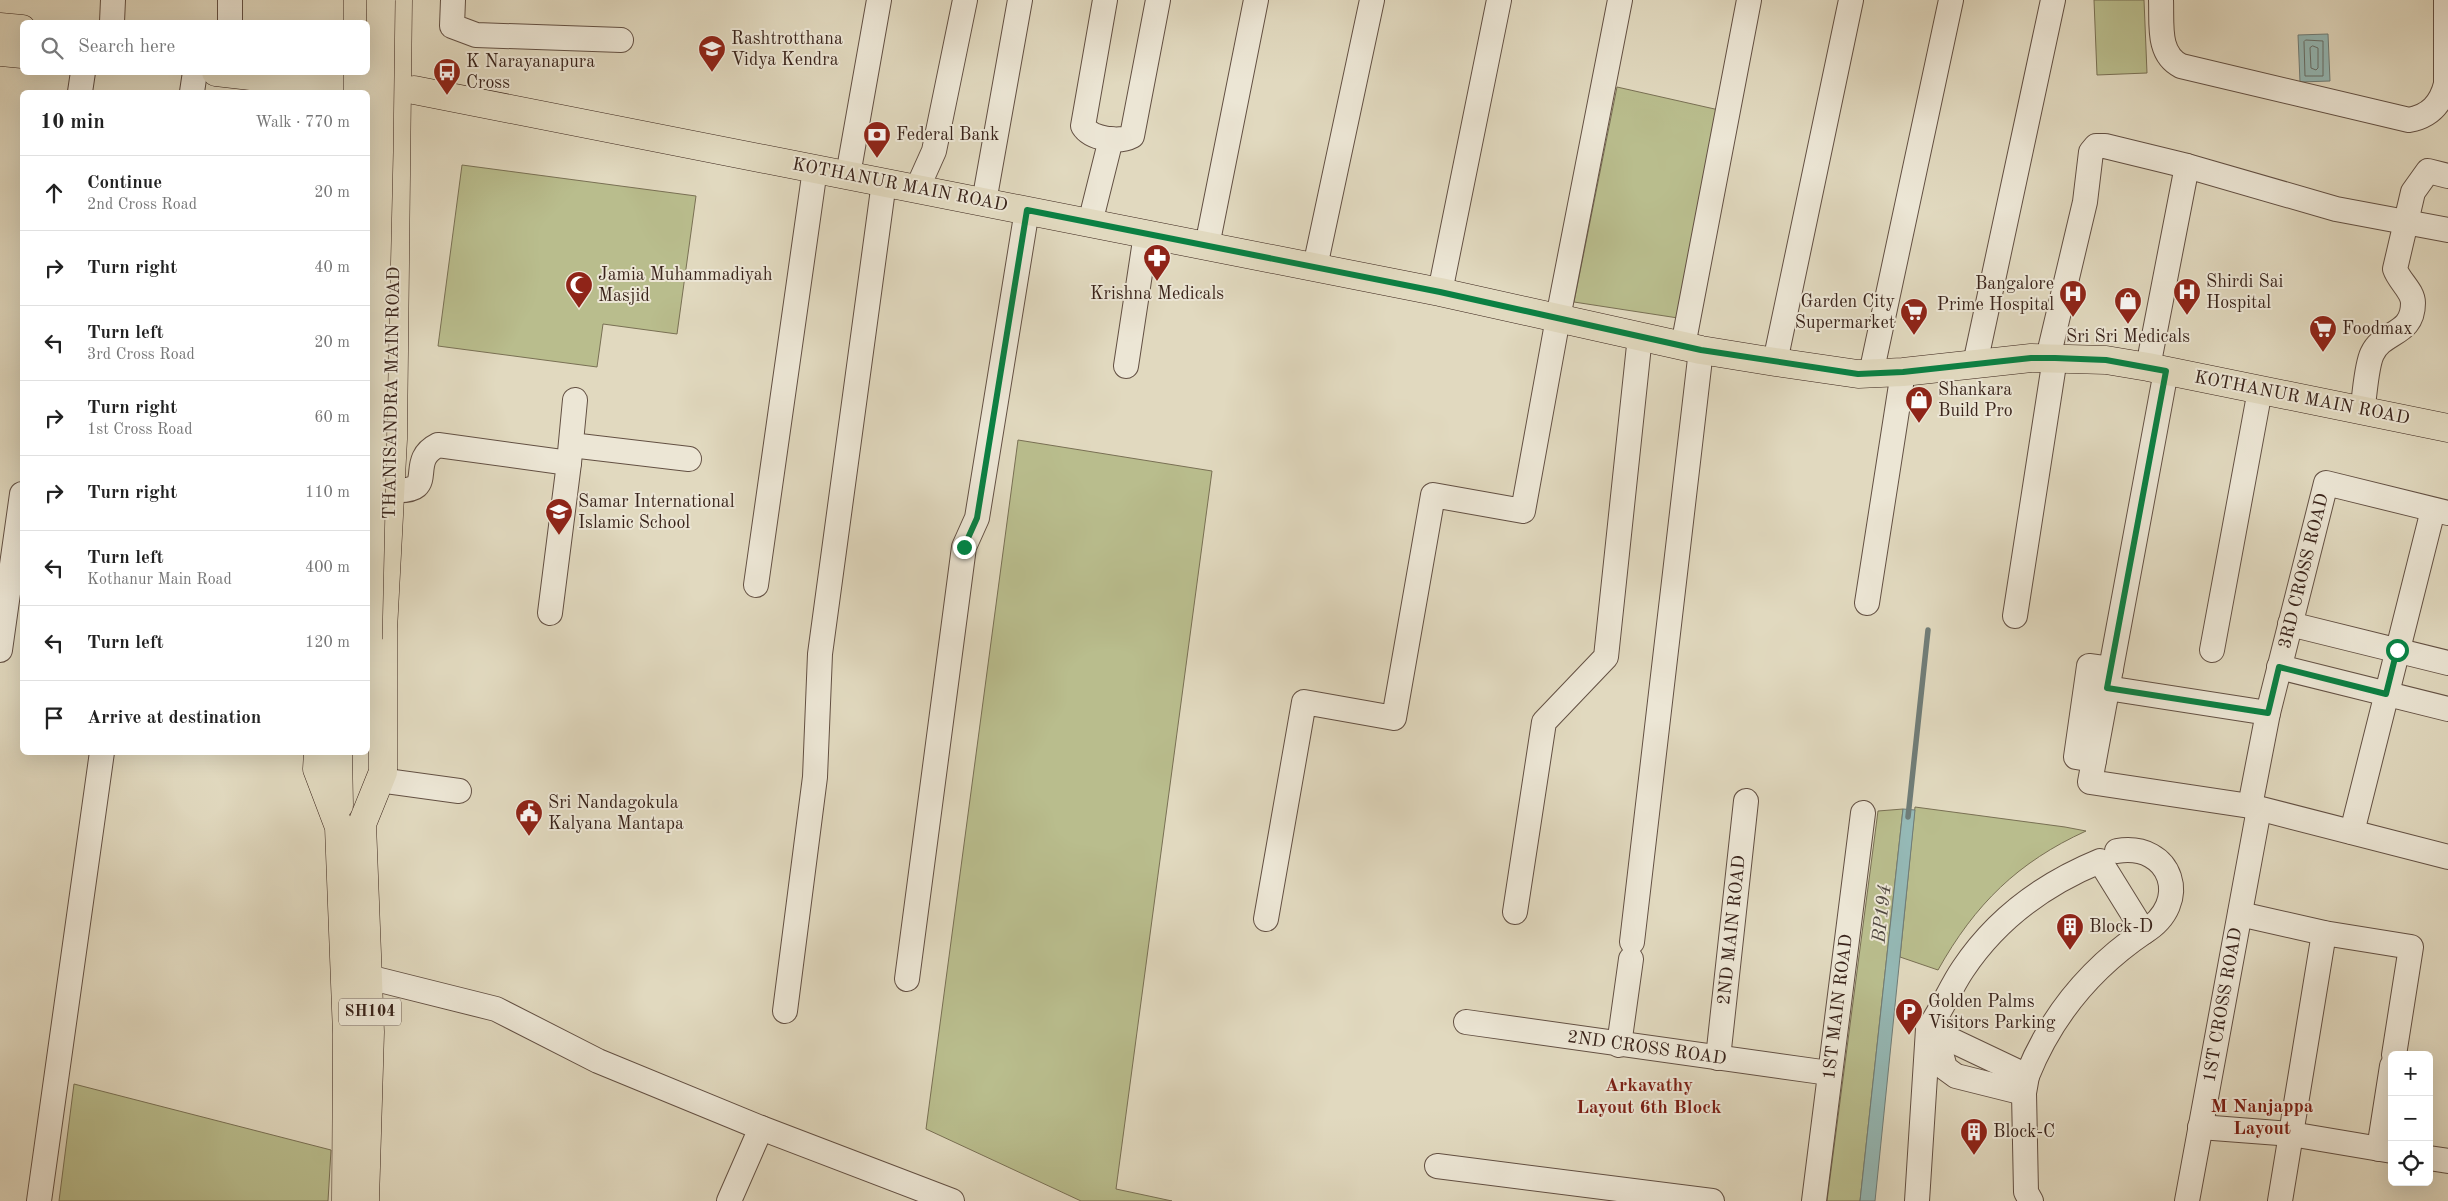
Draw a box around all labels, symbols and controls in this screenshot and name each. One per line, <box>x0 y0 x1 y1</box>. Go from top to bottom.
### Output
search box <box>20 20 370 75</box>
place label: Rashtrotthana Vidya Kendra <box>731 30 843 69</box>
icon: search <box>38 34 66 62</box>
school or university icon: Rashtrotthana Vidya Kendra <box>697 34 727 73</box>
text: Search here <box>78 38 175 57</box>
place label: K Narayanapura Cross <box>466 53 595 92</box>
bus stop icon: K Narayanapura Cross <box>432 57 462 96</box>
text: 10 min <box>40 112 105 133</box>
text: Walk · 770 m <box>255 115 350 131</box>
bank icon: Federal Bank <box>862 120 892 159</box>
place label: Federal Bank <box>896 126 999 144</box>
street label: KOTHANUR MAIN ROAD <box>791 155 1009 215</box>
text: Continue <box>87 174 162 193</box>
icon: ahead <box>40 179 68 207</box>
text: 20 m <box>314 185 350 201</box>
text: 2nd Cross Road <box>87 197 197 213</box>
pharmacy icon: Krishna Medicals <box>1142 243 1172 282</box>
icon: right <box>40 254 68 282</box>
text: Turn right <box>87 259 177 278</box>
text: 40 m <box>314 260 350 276</box>
street label: THANISANDRA MAIN ROAD <box>381 266 403 520</box>
place label: Jamia Muhammadiyah Masjid <box>598 266 773 305</box>
mosque icon: Jamia Muhammadiyah Masjid <box>564 270 594 309</box>
place label: Shirdi Sai Hospital <box>2206 273 2284 312</box>
place label: Bangalore Prime Hospital <box>1937 275 2054 314</box>
hospital icon: Shirdi Sai Hospital <box>2172 277 2202 316</box>
hospital icon: Bangalore Prime Hospital <box>2058 279 2088 318</box>
place label: Krishna Medicals <box>1090 285 1224 303</box>
shop icon: Sri Sri Medicals <box>2113 286 2143 325</box>
place label: Garden City Supermarket <box>1795 293 1895 332</box>
supermarket icon: Garden City Supermarket <box>1899 297 1929 336</box>
supermarket icon: Foodmax <box>2308 314 2338 353</box>
place label: Foodmax <box>2342 320 2413 338</box>
text: Turn left <box>87 324 164 343</box>
place label: Sri Sri Medicals <box>2066 328 2190 346</box>
icon: left <box>40 329 68 357</box>
text: 20 m <box>314 335 350 351</box>
text: 3rd Cross Road <box>87 347 195 363</box>
street label: KOTHANUR MAIN ROAD <box>2193 368 2411 428</box>
place label: Shankara Build Pro <box>1938 381 2013 420</box>
shop icon: Shankara Build Pro <box>1904 385 1934 424</box>
text: Turn right <box>87 399 177 418</box>
icon: right <box>40 404 68 432</box>
text: 60 m <box>314 410 350 426</box>
text: 1st Cross Road <box>87 422 193 438</box>
icon: right <box>40 479 68 507</box>
text: Turn right <box>87 484 177 503</box>
text: 110 m <box>305 485 350 501</box>
street label: 3RD CROSS ROAD <box>2276 491 2332 651</box>
place label: Samar International Islamic School <box>578 493 735 532</box>
school or university icon: Samar International Islamic School <box>544 497 574 536</box>
route end <box>953 536 976 559</box>
text: Turn left <box>87 549 164 568</box>
icon: left <box>40 554 68 582</box>
text: 400 m <box>305 560 350 576</box>
text: Kothanur Main Road <box>87 572 232 588</box>
icon: left <box>40 629 68 657</box>
text: Turn left <box>87 634 164 653</box>
text: 120 m <box>305 635 350 651</box>
route start <box>2386 639 2409 662</box>
icon: arrive <box>40 704 68 732</box>
text: Arrive at destination <box>87 709 261 728</box>
place label: Sri Nandagokula Kalyana Mantapa <box>548 794 684 833</box>
public building icon: Sri Nandagokula Kalyana Mantapa <box>514 798 544 837</box>
street label: 2ND MAIN ROAD <box>1715 854 1749 1006</box>
water label: BP194 <box>1870 884 1896 945</box>
building icon: Block-D <box>2055 912 2085 951</box>
place label: Block-D <box>2089 918 2153 936</box>
street label: 1ST CROSS ROAD <box>2201 926 2245 1084</box>
street label: 1ST MAIN ROAD <box>1820 933 1856 1081</box>
place label: Golden Palms Visitors Parking <box>1928 993 2056 1032</box>
parking icon: Golden Palms Visitors Parking <box>1894 997 1924 1036</box>
road number: SH104 <box>339 999 401 1026</box>
street label: 2ND CROSS ROAD <box>1566 1028 1728 1068</box>
map controls <box>2388 1051 2433 1186</box>
button: + <box>2388 1051 2433 1096</box>
district label: Arkavathy Layout 6th Block <box>1576 1077 1722 1118</box>
button: − <box>2388 1096 2433 1141</box>
district label: M Nanjappa Layout <box>2210 1098 2314 1139</box>
building icon: Block-C <box>1959 1117 1989 1156</box>
place label: Block-C <box>1993 1123 2055 1141</box>
button: locate <box>2388 1141 2433 1186</box>

